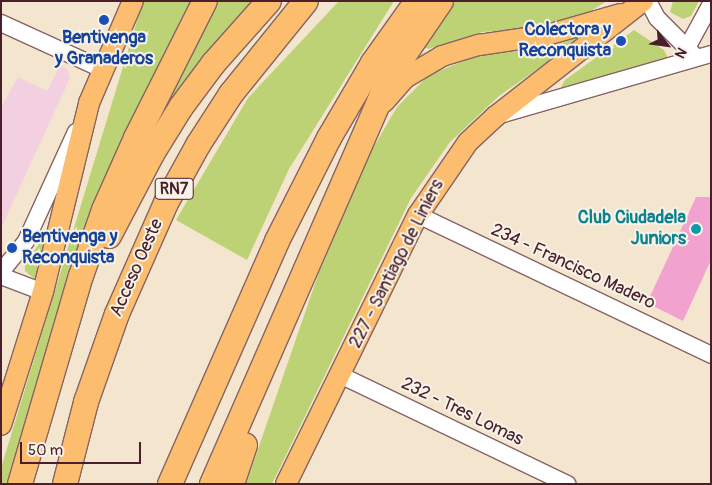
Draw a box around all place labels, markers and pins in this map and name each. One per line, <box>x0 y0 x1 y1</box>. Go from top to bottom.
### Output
marker: Bentivenga y Granaderos <box>98 14 110 26</box>
place label: Colectora y Reconquista <box>519 20 611 62</box>
place label: Bentivenga y Granaderos <box>55 28 153 70</box>
marker: Colectora y Reconquista <box>615 35 627 47</box>
place label: Club Ciudadela Juniors <box>578 208 686 250</box>
marker: Club Ciudadela Juniors <box>690 223 702 235</box>
place label: Bentivenga y Reconquista <box>22 227 118 270</box>
marker: Bentivenga y Reconquista <box>6 242 18 254</box>

